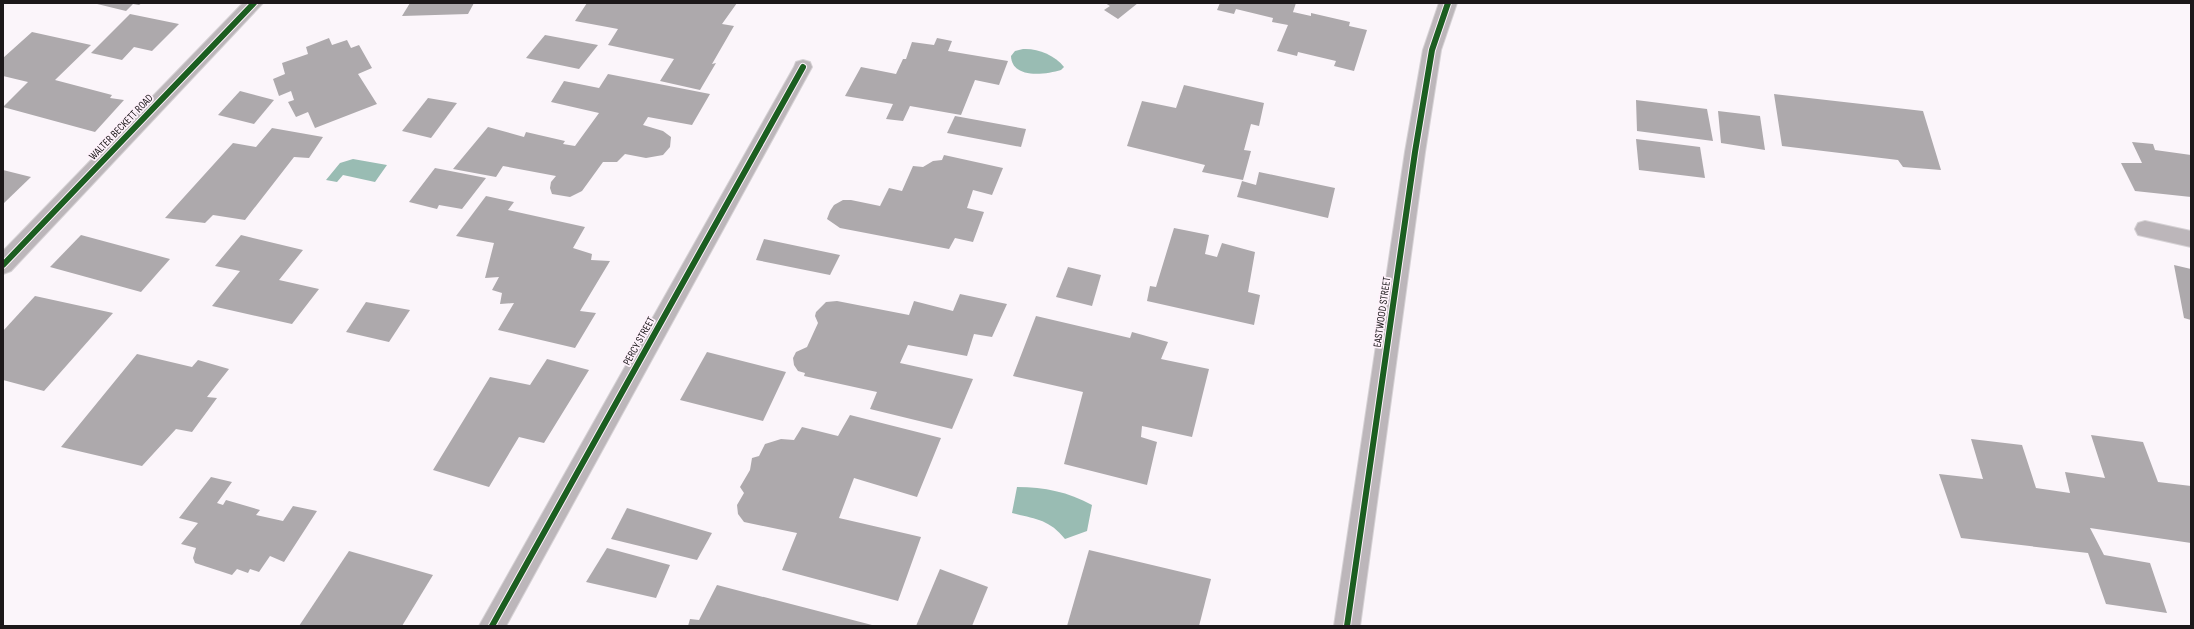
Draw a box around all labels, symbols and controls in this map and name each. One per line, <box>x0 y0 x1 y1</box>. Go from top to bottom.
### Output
street label: WALTER BECKETT ROAD <box>86 92 156 162</box>
street label: EASTWOOD STREET <box>1371 275 1393 348</box>
street label: PERCY STREET <box>620 314 658 368</box>

